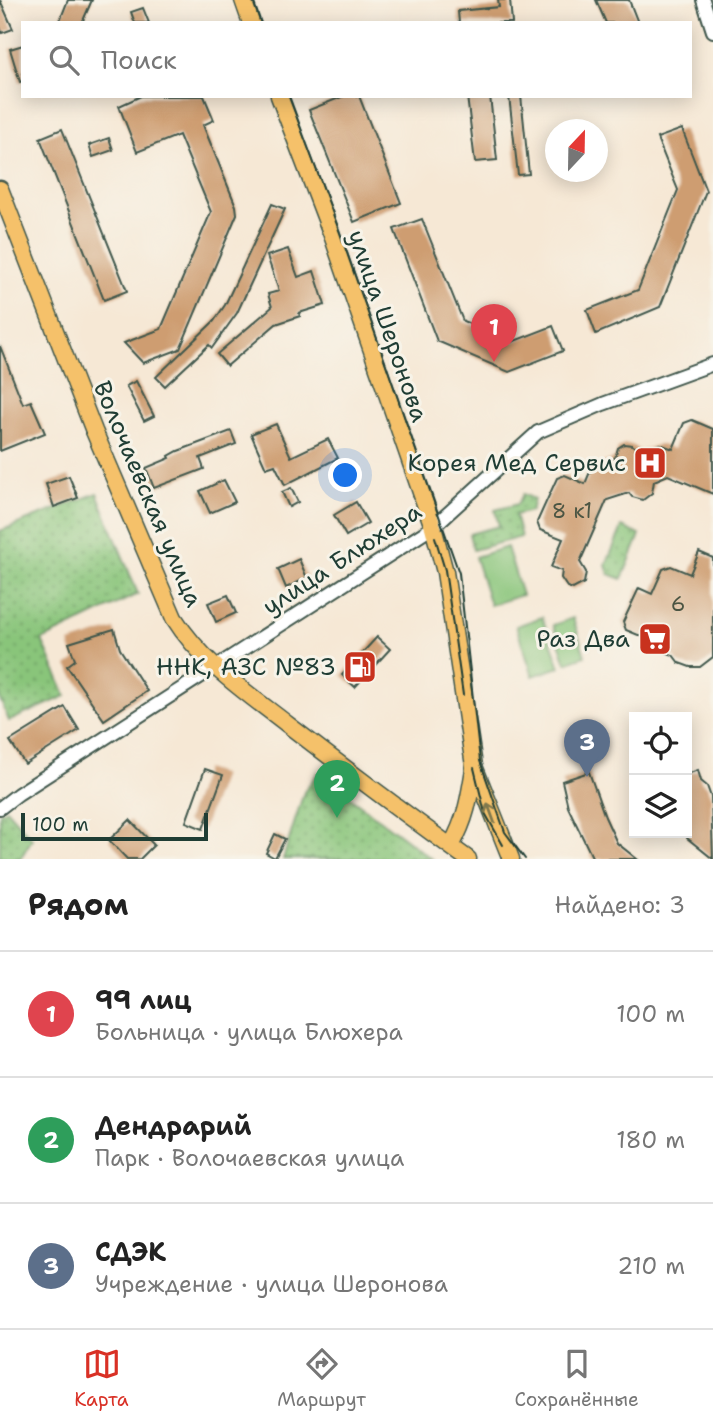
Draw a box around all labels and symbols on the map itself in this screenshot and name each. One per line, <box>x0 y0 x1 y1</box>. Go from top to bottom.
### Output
north arrow <box>545 119 608 182</box>
street label: улица Шеронова <box>340 226 436 426</box>
pin: 1 <box>471 304 517 362</box>
street label: Волочаевская улица <box>86 376 210 612</box>
hospital icon: Корея Мед Сервис <box>631 444 669 482</box>
place label: Корея Мед Сервис <box>408 447 626 479</box>
your location <box>328 458 362 492</box>
street label: улица Блюхера <box>256 496 428 622</box>
house number: 8 к1 <box>552 497 592 525</box>
house number: 6 <box>671 590 685 618</box>
supermarket icon: Раз Два <box>636 620 674 658</box>
place label: Раз Два <box>537 623 630 655</box>
fuel station icon: ННК, АЗС №83 <box>341 648 379 686</box>
place label: ННК, АЗС №83 <box>156 651 336 683</box>
pin: 3 <box>564 719 610 777</box>
pin: 2 <box>314 760 360 818</box>
one-way arrow <box>484 803 496 825</box>
scale bar <box>21 810 208 842</box>

